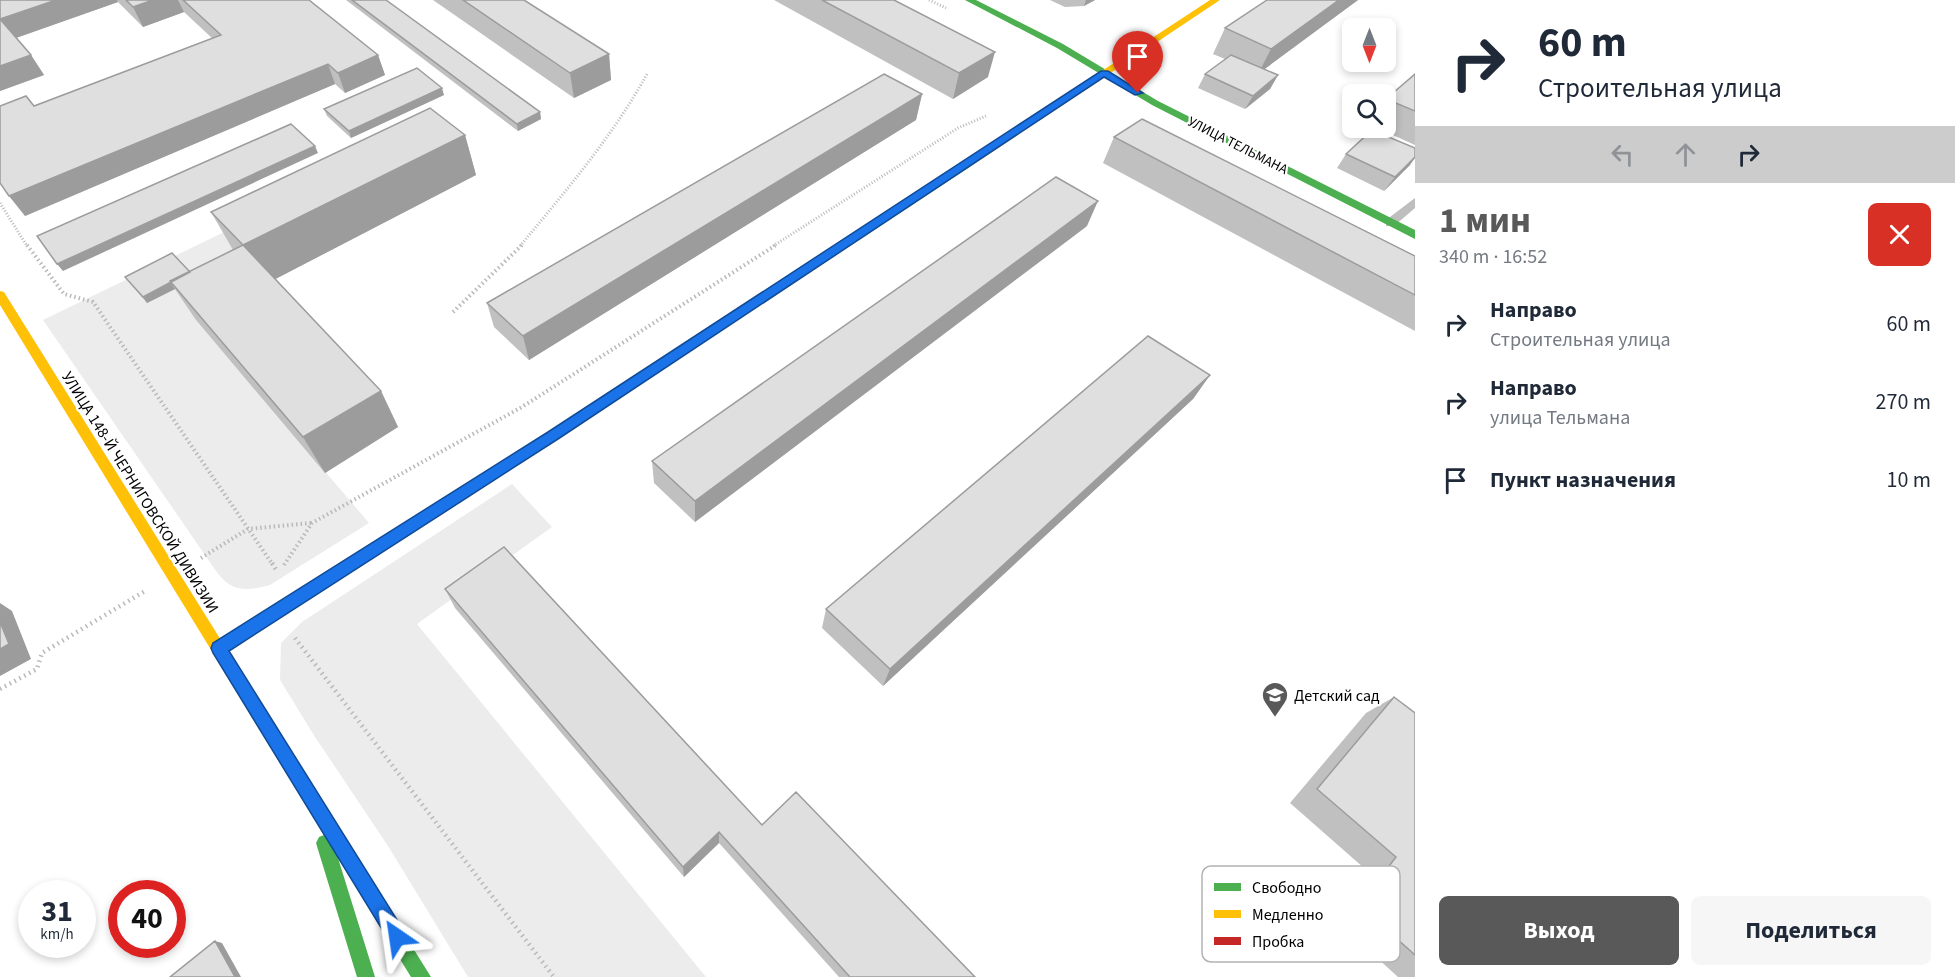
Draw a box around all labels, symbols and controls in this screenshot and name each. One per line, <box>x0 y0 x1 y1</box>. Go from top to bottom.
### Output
text: 60 m <box>1538 13 1627 73</box>
north arrow <box>1342 18 1396 72</box>
map controls <box>1342 18 1396 138</box>
icon: right <box>1439 24 1517 102</box>
pin <box>1112 31 1163 93</box>
icon: arrive <box>1121 40 1154 73</box>
text: Строительная улица <box>1538 69 1782 108</box>
button: search <box>1342 84 1396 138</box>
street label: УЛИЦА ТЕЛЬМАНА <box>1184 112 1291 180</box>
icon: left <box>1606 138 1639 171</box>
icon: ahead <box>1669 138 1702 171</box>
icon: right <box>1732 138 1765 171</box>
text: 1 мин <box>1439 195 1531 246</box>
button: close <box>1868 203 1931 266</box>
text: 340 m · 16:52 <box>1439 243 1547 271</box>
text: Направо <box>1490 294 1577 326</box>
icon: right <box>1439 308 1472 341</box>
text: 60 m <box>1886 308 1931 340</box>
text: Строительная улица <box>1490 326 1671 354</box>
street label: УЛИЦА 148-Й ЧЕРНИГОВСКОЙ ДИВИЗИИ <box>56 368 224 617</box>
text: Направо <box>1490 372 1577 404</box>
icon: right <box>1439 386 1472 419</box>
text: 270 m <box>1876 386 1931 418</box>
text: улица Тельмана <box>1490 404 1630 432</box>
icon: arrive <box>1439 464 1472 497</box>
text: Пункт назначения <box>1490 464 1676 496</box>
text: 10 m <box>1886 464 1931 496</box>
school or university icon: Детский сад <box>1260 680 1290 718</box>
place label: Детский сад <box>1294 685 1380 707</box>
legend <box>1202 866 1400 962</box>
text: Свободно <box>1252 877 1322 899</box>
speed limit sign: 40 <box>108 880 186 958</box>
text: 31 <box>41 890 73 933</box>
button: Выход <box>1439 896 1679 965</box>
button: Поделиться <box>1691 896 1931 965</box>
text: Медленно <box>1252 904 1323 926</box>
position arrow <box>365 905 429 969</box>
text: km/h <box>40 924 74 945</box>
text: Пробка <box>1252 931 1304 953</box>

